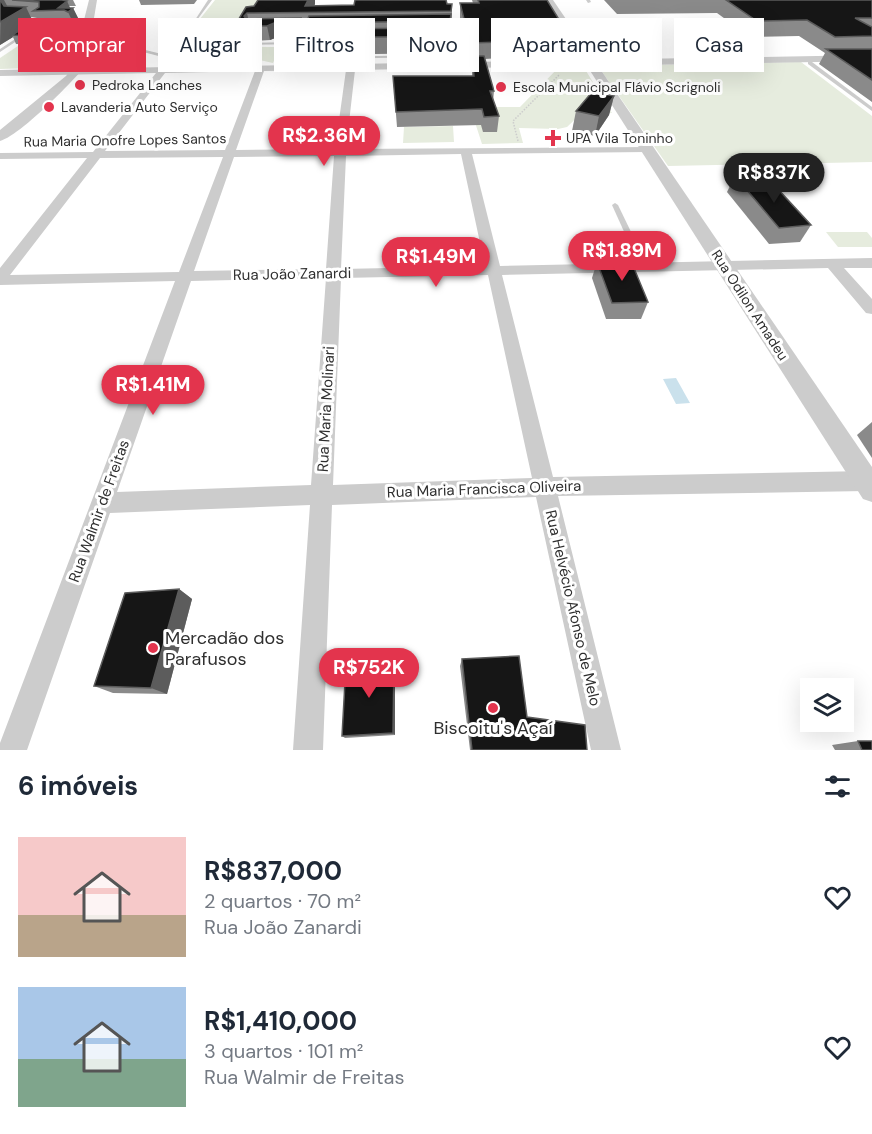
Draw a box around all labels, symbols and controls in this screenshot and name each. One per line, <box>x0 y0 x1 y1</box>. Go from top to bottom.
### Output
chip: Comprar <box>18 18 146 72</box>
chip: Alugar <box>158 18 262 72</box>
chip: Filtros <box>274 18 375 72</box>
chip: Novo <box>387 18 479 72</box>
chip: Apartamento <box>491 18 662 72</box>
chip: Casa <box>674 18 764 72</box>
place label: Pedroka Lanches <box>92 76 202 94</box>
marker: Pedroka Lanches <box>73 78 87 92</box>
place label: Escola Municipal Flávio Scrignoli <box>513 78 721 96</box>
marker: Escola Municipal Flávio Scrignoli <box>494 80 508 94</box>
place label: Lavanderia Auto Serviço <box>61 98 218 116</box>
marker: Lavanderia Auto Serviço <box>42 100 56 114</box>
pin: R$2.36M <box>269 116 379 167</box>
text: R$2.36M <box>282 122 366 148</box>
street label: Rua Maria Onofre Lopes Santos <box>23 129 227 151</box>
marker: UPA Vila Toninho <box>544 129 562 147</box>
place label: UPA Vila Toninho <box>566 129 673 147</box>
pin: R$837K <box>725 153 823 204</box>
text: R$837K <box>737 159 811 185</box>
pin: R$1.89M <box>567 231 677 282</box>
pin: R$1.49M <box>381 237 491 288</box>
text: R$1.89M <box>582 237 662 263</box>
text: R$1.49M <box>396 243 476 269</box>
street label: Rua Odilon Amadeu <box>708 246 792 364</box>
street label: Rua João Zanardi <box>233 263 351 285</box>
street label: Rua Maria Molinari <box>313 346 339 472</box>
pin: R$1.41M <box>98 365 208 416</box>
text: R$1.41M <box>115 371 191 397</box>
street label: Rua Walmir de Freitas <box>64 437 134 585</box>
street label: Rua Maria Francisca Oliveira <box>386 476 582 502</box>
street label: Rua Helvécio Afonso de Melo <box>541 508 605 708</box>
place label: Mercadão dos Parafusos <box>165 626 284 671</box>
marker: Mercadão dos Parafusos <box>146 641 160 655</box>
pin: R$752K <box>320 648 418 699</box>
text: R$752K <box>333 654 405 680</box>
map controls <box>800 678 854 732</box>
button: layers <box>800 678 854 732</box>
marker: Biscoitu's Açaí <box>486 701 500 715</box>
place label: Biscoitu's Açaí <box>433 716 553 740</box>
text: 6 imóveis <box>18 769 138 803</box>
icon: filters <box>821 770 854 803</box>
text: R$837,000 <box>204 854 342 888</box>
icon: home <box>66 861 138 933</box>
icon: heart <box>821 881 854 914</box>
text: 2 quartos · 70 m² <box>204 888 361 914</box>
text: Rua João Zanardi <box>204 914 362 940</box>
text: R$1,410,000 <box>204 1004 357 1038</box>
icon: home <box>66 1011 138 1083</box>
icon: heart <box>821 1031 854 1064</box>
text: 3 quartos · 101 m² <box>204 1038 363 1064</box>
text: Rua Walmir de Freitas <box>204 1064 404 1090</box>

